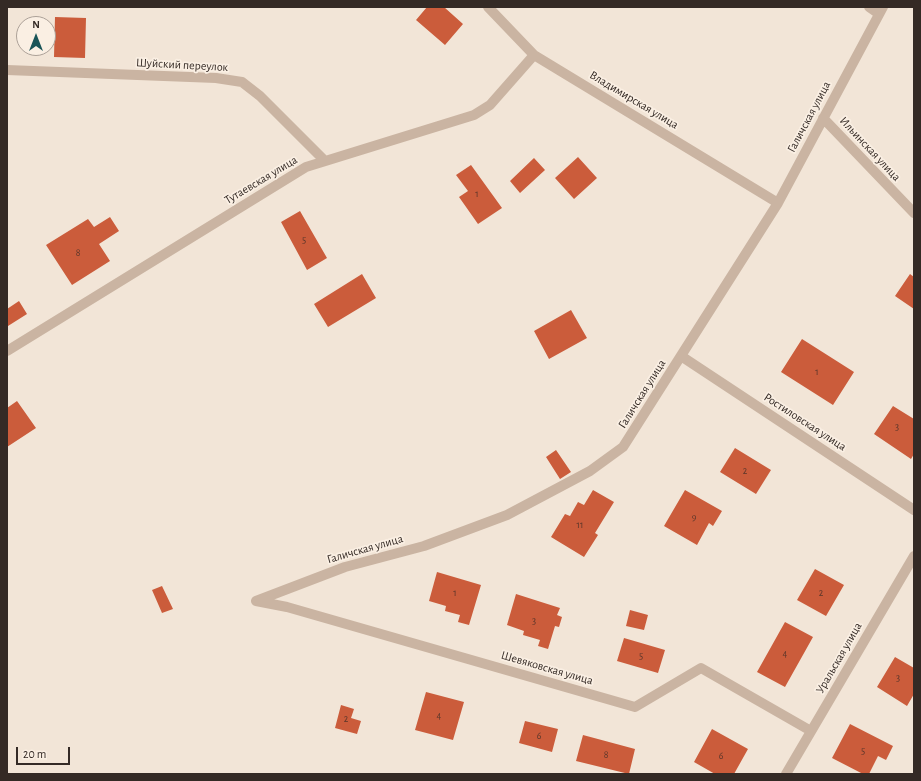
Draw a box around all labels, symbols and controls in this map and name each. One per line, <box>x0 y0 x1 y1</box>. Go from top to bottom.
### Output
north arrow <box>16 16 56 56</box>
text: N <box>32 19 40 30</box>
street label: Шуйский переулок <box>136 55 228 75</box>
street label: Владимирская улица <box>587 68 681 132</box>
street label: Галичская улица <box>784 79 834 155</box>
street label: Ильинская улица <box>836 114 904 184</box>
street label: Тутаевская улица <box>222 153 300 207</box>
house number: 1 <box>475 188 479 200</box>
house number: 5 <box>302 234 306 246</box>
house number: 8 <box>76 247 80 259</box>
street label: Галичская улица <box>615 357 669 431</box>
house number: 1 <box>815 366 819 378</box>
street label: Ростиловская улица <box>761 390 849 454</box>
house number: 3 <box>895 421 899 433</box>
house number: 2 <box>743 465 747 477</box>
house number: 9 <box>692 511 696 523</box>
house number: 11 <box>577 519 583 531</box>
street label: Галичская улица <box>325 531 405 567</box>
house number: 1 <box>453 587 457 599</box>
house number: 2 <box>819 587 823 599</box>
house number: 3 <box>532 615 536 627</box>
street label: Уральская улица <box>813 620 865 696</box>
street label: Шевяковская улица <box>499 648 595 688</box>
house number: 4 <box>783 648 787 660</box>
house number: 5 <box>639 650 643 662</box>
house number: 3 <box>896 672 900 684</box>
house number: 4 <box>437 710 441 722</box>
house number: 2 <box>344 713 348 725</box>
house number: 6 <box>537 730 541 742</box>
scale bar <box>18 739 72 765</box>
house number: 5 <box>861 745 865 757</box>
text: 20 m <box>23 748 46 760</box>
house number: 8 <box>604 749 608 761</box>
house number: 6 <box>719 750 723 762</box>

